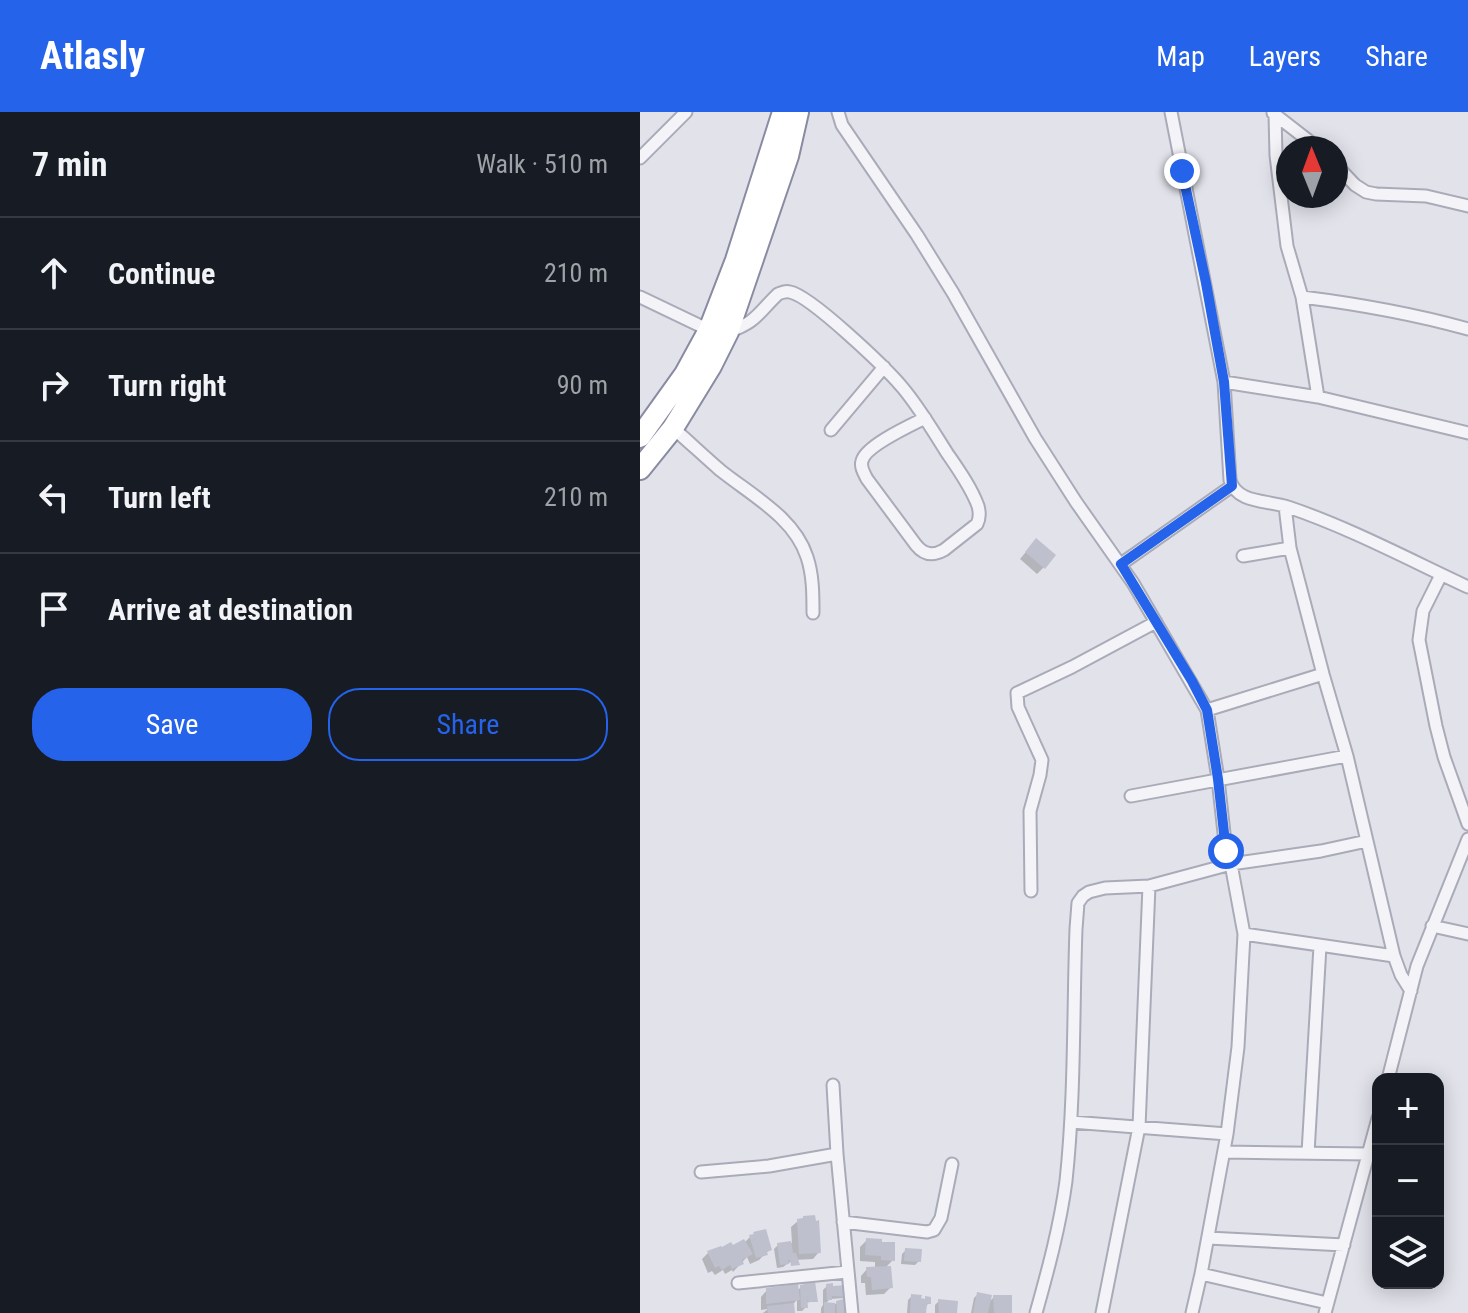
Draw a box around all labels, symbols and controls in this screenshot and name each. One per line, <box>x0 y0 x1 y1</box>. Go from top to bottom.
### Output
text: Atlasly <box>40 34 145 78</box>
text: Map <box>1156 40 1205 73</box>
text: Layers <box>1249 40 1321 73</box>
text: Share <box>1365 40 1428 73</box>
north arrow <box>1276 136 1348 208</box>
text: 7 min <box>32 144 108 184</box>
text: Walk · 510 m <box>476 149 608 179</box>
route end <box>1164 153 1200 189</box>
icon: ahead <box>32 251 76 295</box>
text: Continue <box>108 256 215 291</box>
text: 210 m <box>544 258 608 288</box>
icon: right <box>32 363 76 407</box>
text: Turn right <box>108 368 226 403</box>
text: 90 m <box>557 370 608 400</box>
icon: left <box>32 475 76 519</box>
text: Turn left <box>108 480 211 515</box>
text: 210 m <box>544 482 608 512</box>
icon: arrive <box>32 587 76 631</box>
text: Arrive at destination <box>108 592 353 627</box>
button: Save <box>32 688 312 761</box>
button: Share <box>328 688 608 761</box>
route start <box>1208 833 1244 869</box>
map controls <box>1372 1073 1444 1289</box>
button: + <box>1372 1073 1444 1145</box>
button: − <box>1372 1145 1444 1217</box>
button: layers <box>1372 1217 1444 1289</box>

